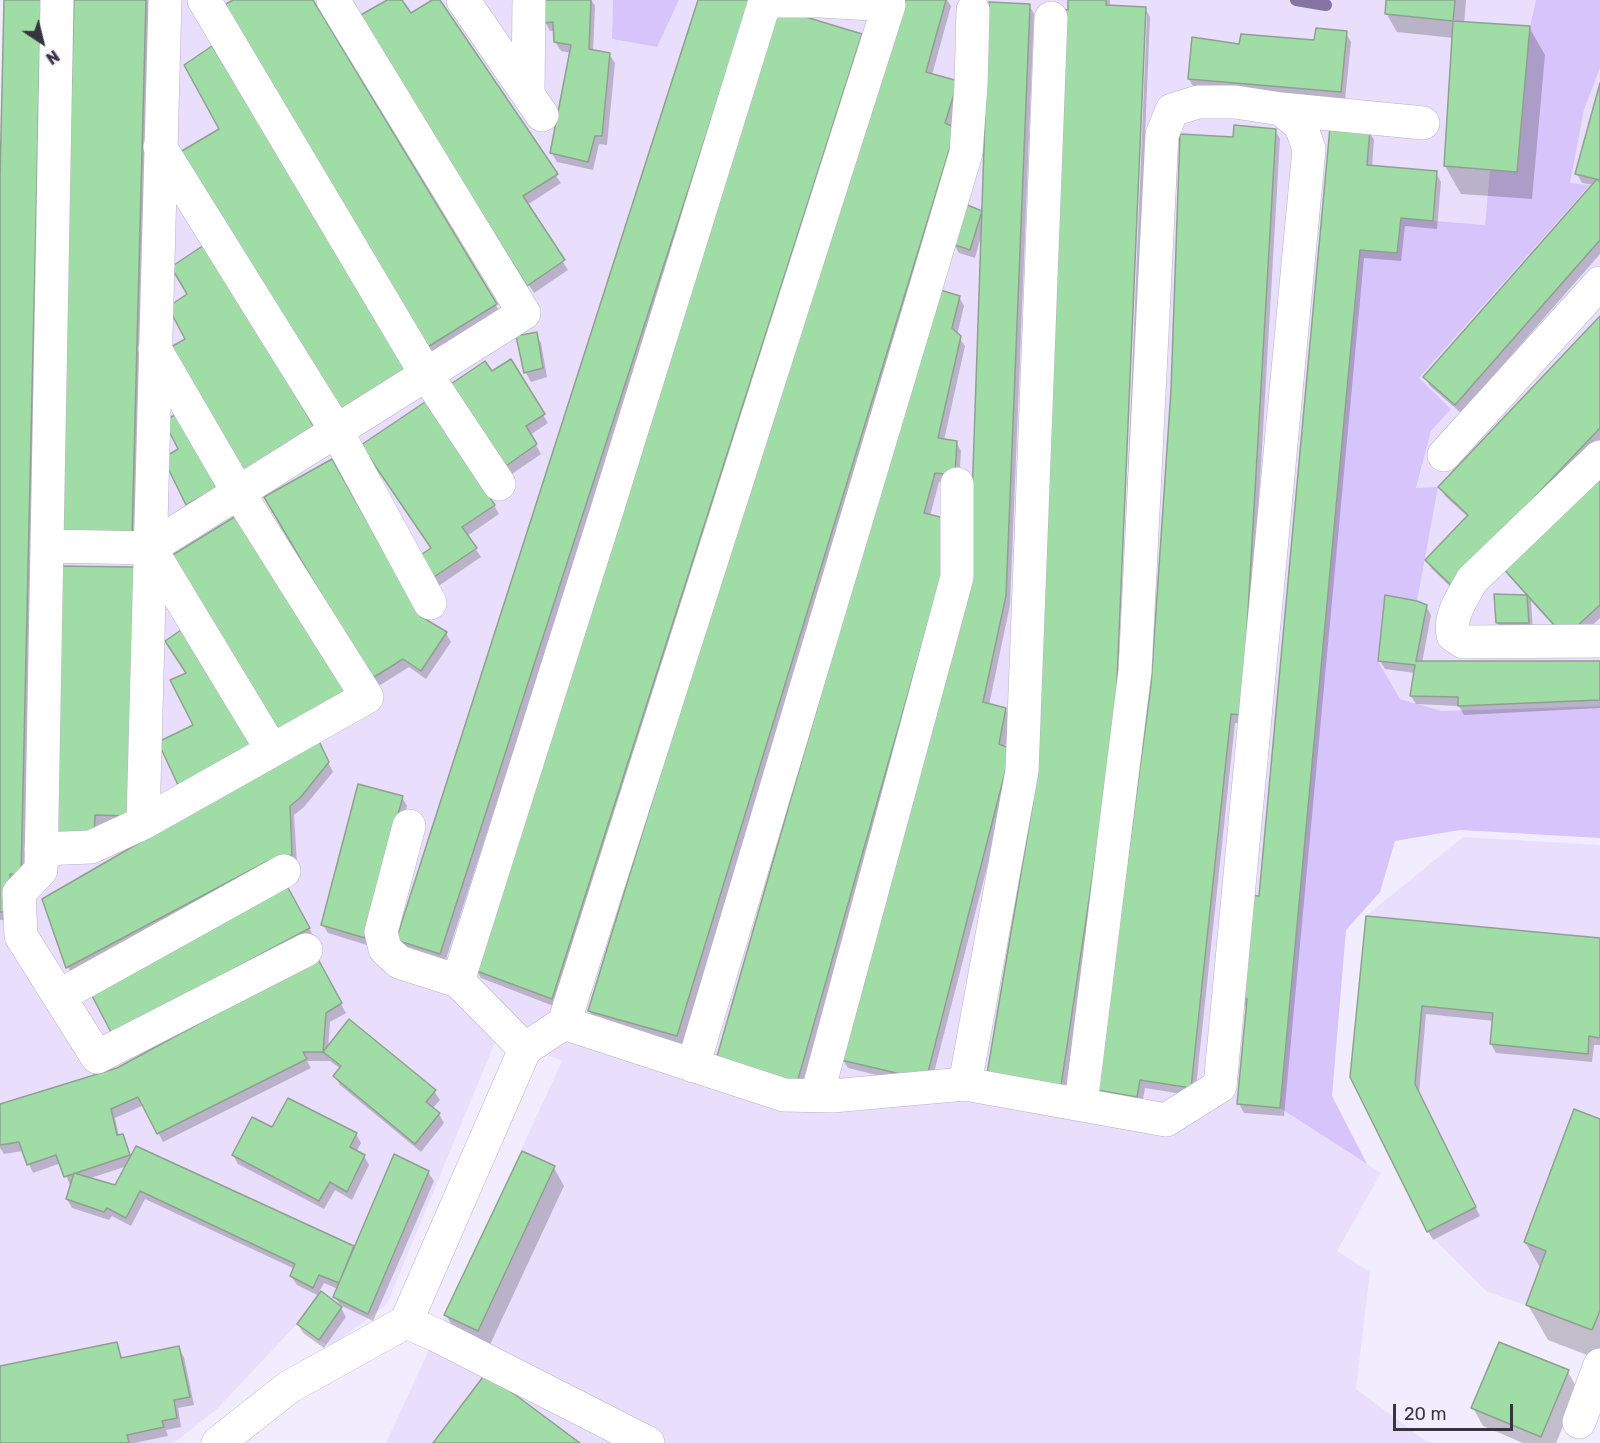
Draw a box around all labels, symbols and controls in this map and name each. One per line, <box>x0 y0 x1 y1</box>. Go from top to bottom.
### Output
north arrow <box>12 12 72 72</box>
text: N <box>42 46 63 68</box>
scale bar <box>1396 1392 1516 1430</box>
text: 20 m <box>1404 1403 1446 1425</box>

